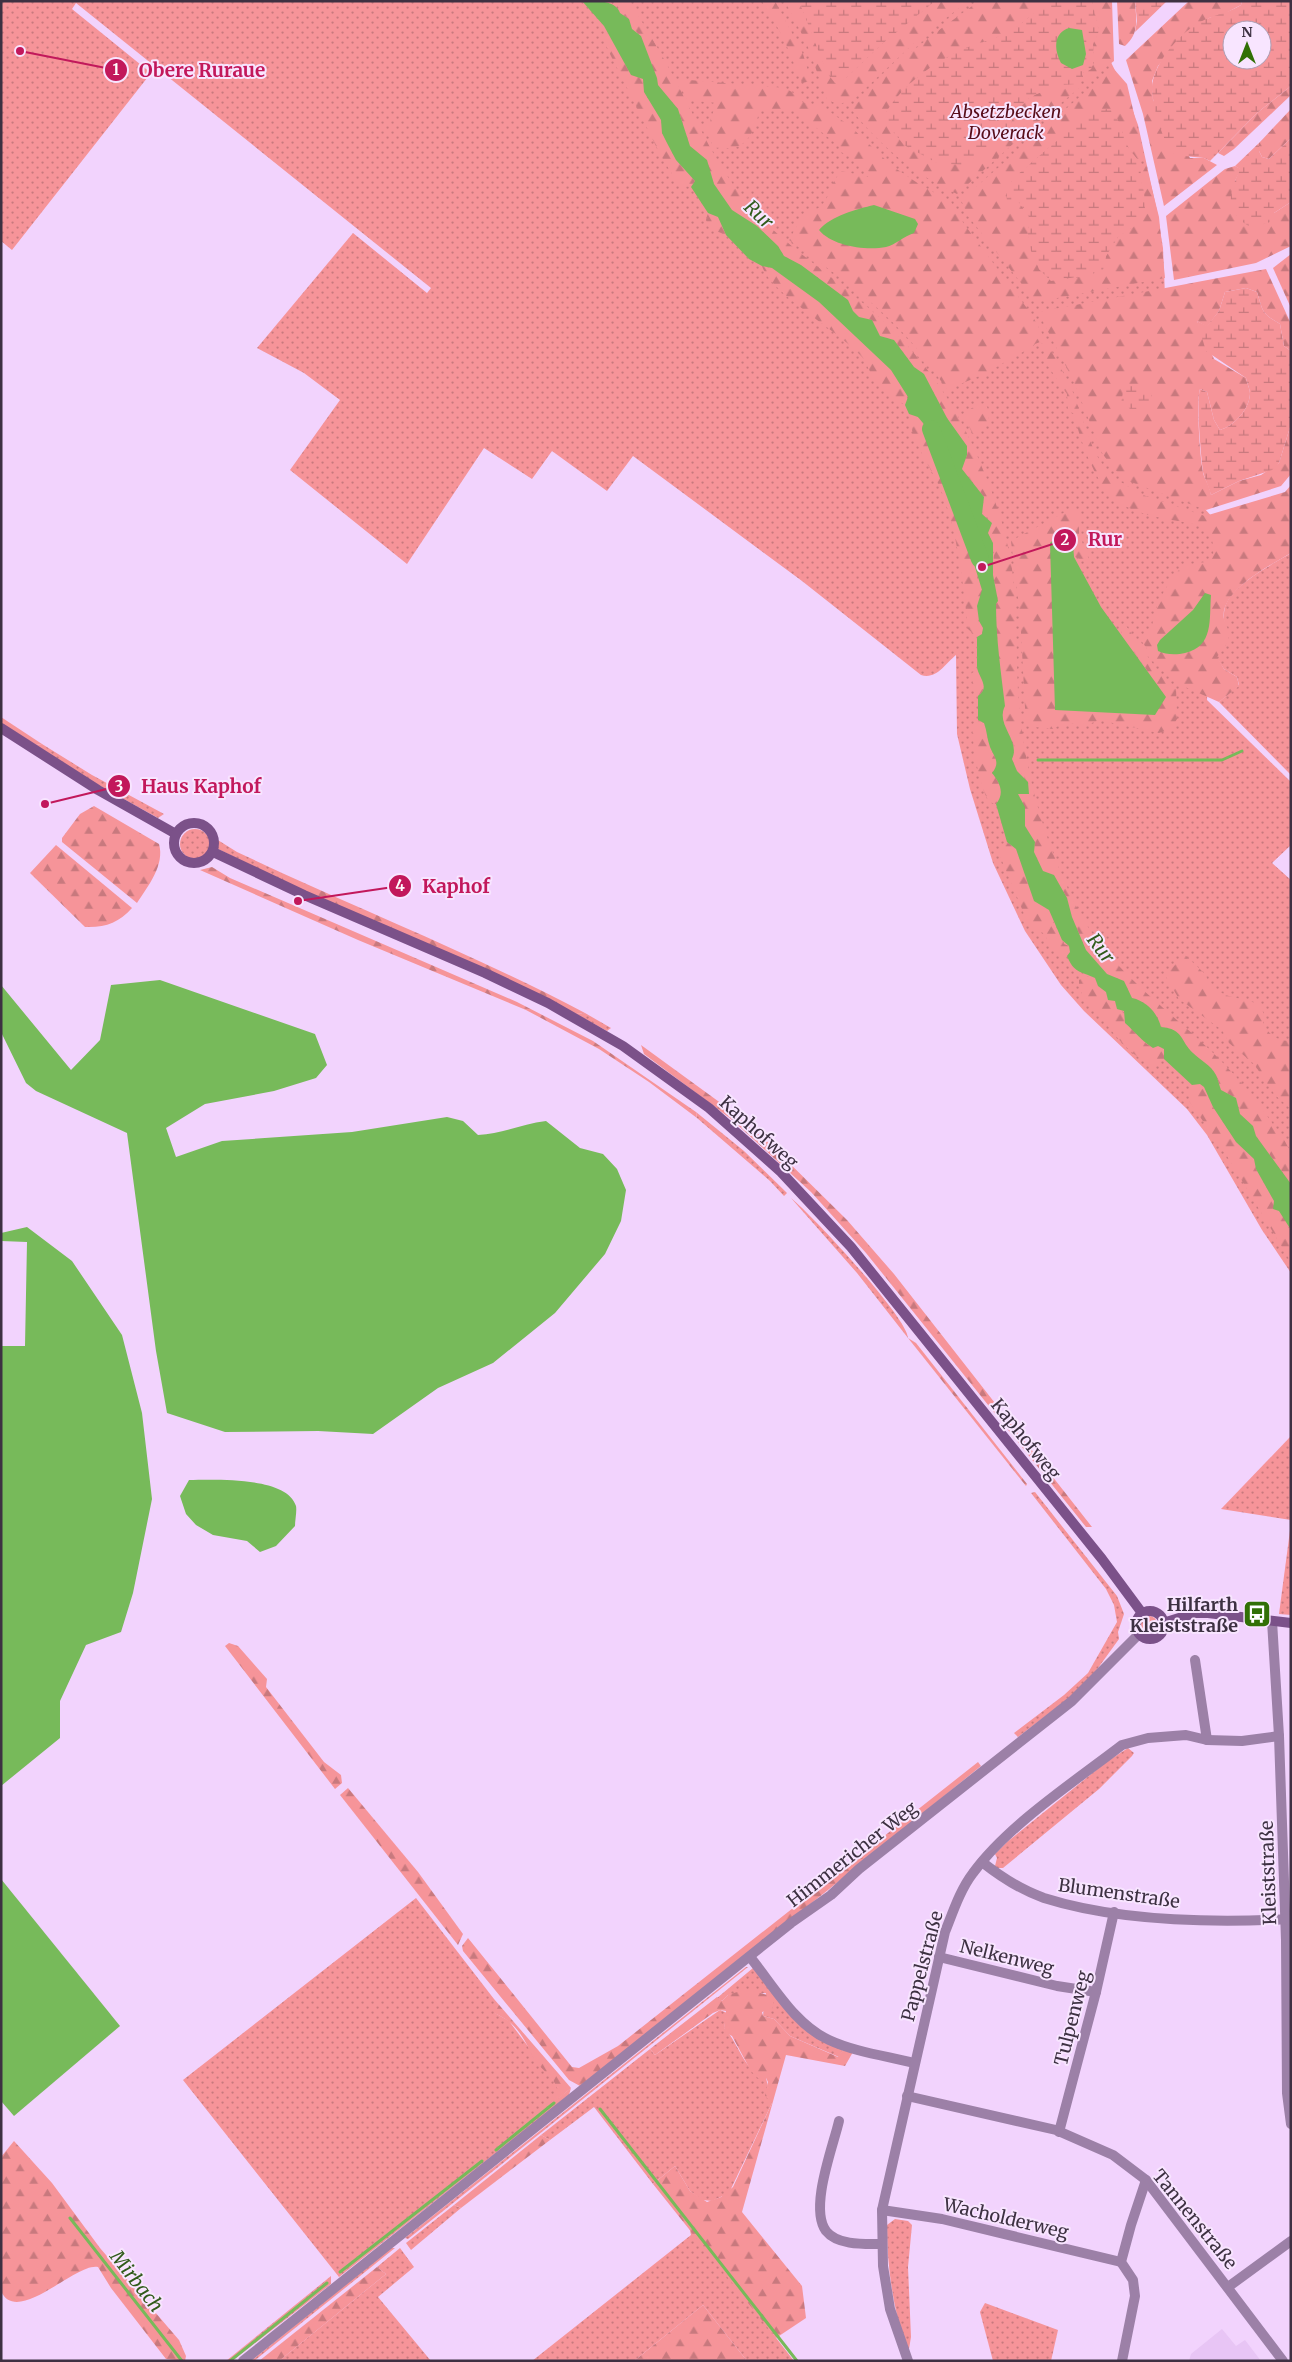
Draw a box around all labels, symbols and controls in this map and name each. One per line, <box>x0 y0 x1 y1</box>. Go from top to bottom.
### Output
north arrow <box>1222 20 1272 70</box>
text: N <box>1241 23 1253 41</box>
callout: Obere Ruraue <box>103 53 275 87</box>
text: Obere Ruraue <box>139 58 265 82</box>
text: 1 <box>113 60 120 79</box>
park label: Absetzbecken Doverack <box>949 100 1061 144</box>
water label: Rur <box>739 195 779 234</box>
callout: Rur <box>1053 523 1132 557</box>
text: Rur <box>1088 527 1122 551</box>
text: 2 <box>1061 530 1070 549</box>
callout: Haus Kaphof <box>106 769 271 803</box>
text: Haus Kaphof <box>141 774 262 798</box>
text: 3 <box>115 777 123 796</box>
callout: Kaphof <box>388 869 500 903</box>
text: Kaphof <box>422 874 491 898</box>
text: 4 <box>395 876 405 895</box>
water label: Rur <box>1082 928 1120 968</box>
street label: Kaphofweg <box>715 1091 803 1173</box>
street label: Kaphofweg <box>986 1394 1066 1484</box>
place label: Hilfarth Kleiststraße <box>1129 1593 1238 1637</box>
bus stop icon: Hilfarth Kleiststraße <box>1242 1599 1272 1629</box>
street label: Himmericher Weg <box>782 1796 922 1912</box>
street label: Kleiststraße <box>1255 1820 1281 1926</box>
street label: Blumenstraße <box>1057 1873 1181 1913</box>
street label: Pappelstraße <box>896 1908 948 2024</box>
street label: Nelkenweg <box>958 1934 1057 1980</box>
street label: Tulpenweg <box>1049 1968 1095 2068</box>
street label: Tannenstraße <box>1148 2164 1242 2274</box>
street label: Wacholderweg <box>940 2192 1071 2244</box>
water label: Mirbach <box>105 2244 169 2317</box>

